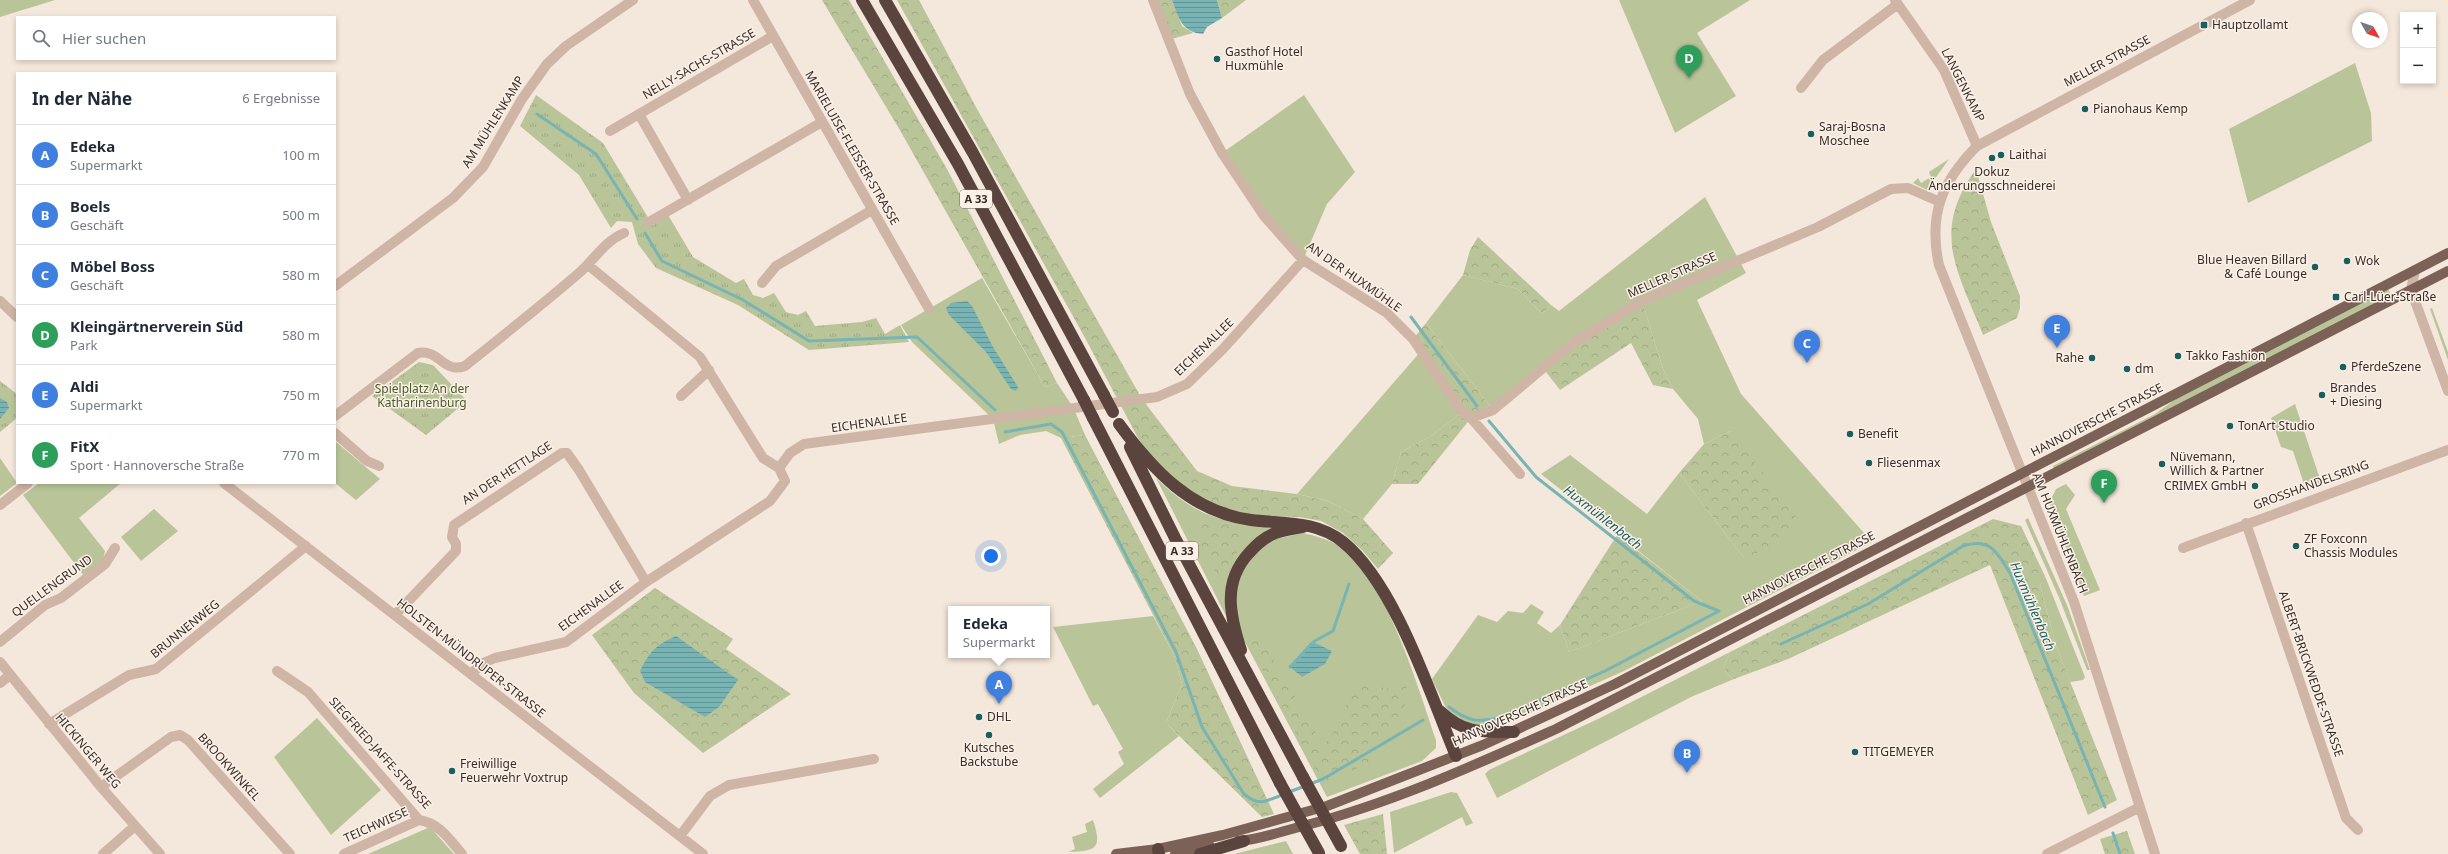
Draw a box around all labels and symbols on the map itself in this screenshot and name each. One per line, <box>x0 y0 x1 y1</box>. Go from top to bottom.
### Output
north arrow <box>2352 12 2388 48</box>
place label: Hauptzollamt <box>2212 16 2289 33</box>
marker: Hauptzollamt <box>2199 20 2209 30</box>
street label: NELLY-SACHS-STRASSE <box>639 24 758 103</box>
street label: MELLER STRASSE <box>2061 31 2153 91</box>
place label: Gasthof Hotel Huxmühle <box>1225 43 1303 74</box>
pin: D <box>1676 45 1702 78</box>
street label: LANGENKAMP <box>1938 45 1989 125</box>
marker: Gasthof Hotel Huxmühle <box>1212 54 1222 64</box>
street label: MARIELUISE-FLEISSER-STRASSE <box>801 67 904 228</box>
street label: AM MÜHLENKAMP <box>457 72 528 171</box>
place label: Pianohaus Kemp <box>2093 100 2188 117</box>
marker: Pianohaus Kemp <box>2080 104 2090 114</box>
place label: Saraj-Bosna Moschee <box>1819 118 1886 149</box>
marker: Saraj-Bosna Moschee <box>1806 129 1816 139</box>
place label: Laithai <box>2009 146 2047 163</box>
marker: Laithai <box>1996 150 2006 160</box>
marker: Dokuz Änderungsschneiderei <box>1987 153 1997 163</box>
place label: Dokuz Änderungsschneiderei <box>1928 163 2056 194</box>
road number: A 33 <box>960 190 992 208</box>
street label: AN DER HUXMÜHLE <box>1303 237 1405 316</box>
street label: MELLER STRASSE <box>1625 247 1719 302</box>
place label: Blue Heaven Billard & Café Lounge <box>2197 251 2307 282</box>
place label: Wok <box>2355 252 2380 269</box>
marker: Wok <box>2342 256 2352 266</box>
marker: Blue Heaven Billard & Café Lounge <box>2310 262 2320 272</box>
place label: Carl-Lüer-Straße <box>2344 288 2436 305</box>
marker: Carl-Lüer-Straße <box>2331 292 2341 302</box>
street label: EICHENALLEE <box>1170 314 1237 379</box>
pin: E <box>2044 315 2070 348</box>
pin: C <box>1794 330 1820 363</box>
place label: Takko Fashion <box>2186 347 2266 364</box>
place label: Rahe <box>2056 349 2084 366</box>
marker: Takko Fashion <box>2173 351 2183 361</box>
marker: Rahe <box>2087 353 2097 363</box>
place label: PferdeSzene <box>2351 358 2421 375</box>
place label: dm <box>2135 360 2154 377</box>
marker: PferdeSzene <box>2338 362 2348 372</box>
marker: dm <box>2122 364 2132 374</box>
street label: HANNOVERSCHE STRASSE <box>2028 379 2166 460</box>
place label: Brandes + Diesing <box>2330 379 2382 410</box>
park label: Spielplatz An der Katharinenburg <box>375 380 469 411</box>
marker: Brandes + Diesing <box>2317 390 2327 400</box>
street label: EICHENALLEE <box>830 409 908 436</box>
place label: TonArt Studio <box>2238 417 2315 434</box>
marker: TonArt Studio <box>2225 421 2235 431</box>
place label: Benefit <box>1858 425 1899 442</box>
marker: Benefit <box>1845 429 1855 439</box>
street label: AN DER HETTLAGE <box>458 437 555 508</box>
place label: Nüvemann, Willich & Partner <box>2170 448 2264 479</box>
place label: Fliesenmax <box>1877 454 1941 471</box>
street label: GROSSHANDELSRING <box>2251 456 2371 513</box>
marker: Fliesenmax <box>1864 458 1874 468</box>
marker: Nüvemann, Willich & Partner <box>2157 459 2167 469</box>
street label: AM HUXMÜHLENBACH <box>2028 470 2092 596</box>
pin: F <box>2091 470 2117 503</box>
place label: CRIMEX GmbH <box>2164 477 2247 494</box>
water label: Huxmühlenbach <box>1560 481 1646 553</box>
marker: CRIMEX GmbH <box>2250 481 2260 491</box>
street label: HANNOVERSCHE STRASSE <box>1740 527 1878 608</box>
place label: ZF Foxconn Chassis Modules <box>2304 530 2398 561</box>
marker: ZF Foxconn Chassis Modules <box>2291 541 2301 551</box>
road number: A 33 <box>1166 542 1198 560</box>
your location <box>981 546 1001 566</box>
street label: QUELLENGRUND <box>8 550 96 621</box>
water label: Huxmühlenbach <box>2006 559 2060 653</box>
street label: EICHENALLEE <box>555 576 627 635</box>
street label: ALBERT-BRICKWEDDE-STRASSE <box>2275 589 2348 759</box>
street label: HOLSTEN-MÜNDRUPER-STRASSE <box>393 594 549 721</box>
street label: BRUNNENWEG <box>146 595 223 662</box>
pin: A <box>986 671 1012 704</box>
street label: HANNOVERSCHE STRASSE <box>1449 675 1590 750</box>
street label: SIEGFRIED-JAFFE-STRASSE <box>325 693 435 812</box>
place label: DHL <box>987 708 1011 725</box>
street label: HICKINGER WEG <box>52 709 125 792</box>
marker: DHL <box>974 712 984 722</box>
street label: BROOKWINKEL <box>194 729 265 804</box>
marker: Kutsches Backstube <box>984 730 994 740</box>
place label: Kutsches Backstube <box>960 739 1018 770</box>
pin: B <box>1674 740 1700 773</box>
place label: TITGEMEYER <box>1863 743 1935 760</box>
marker: TITGEMEYER <box>1850 747 1860 757</box>
place label: Freiwillige Feuerwehr Voxtrup <box>460 755 568 786</box>
marker: Freiwillige Feuerwehr Voxtrup <box>447 766 457 776</box>
street label: TEICHWIESE <box>341 803 411 846</box>

